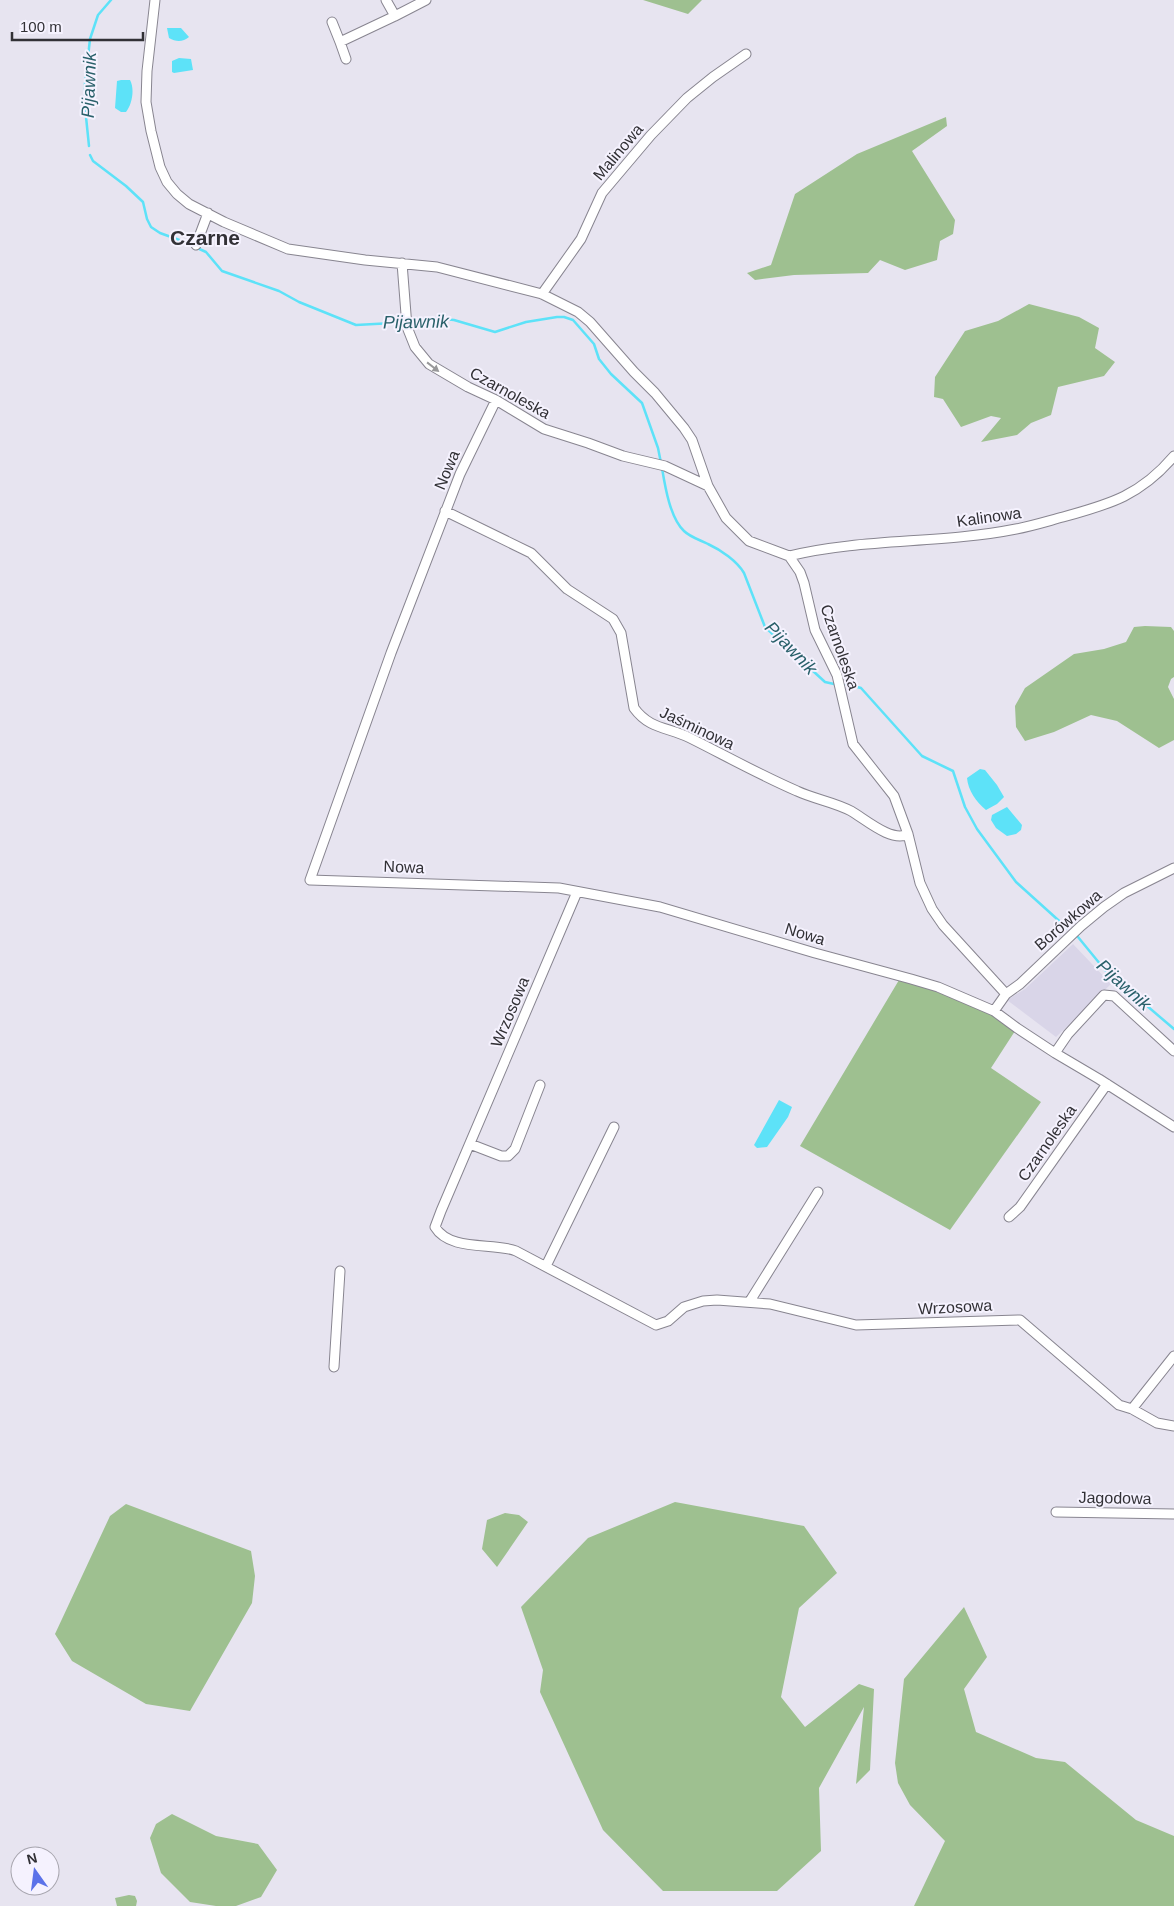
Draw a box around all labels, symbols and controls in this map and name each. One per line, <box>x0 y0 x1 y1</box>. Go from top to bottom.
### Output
scale bar <box>12 10 144 42</box>
text: 100 m <box>20 18 62 35</box>
water label: Pijawnik <box>78 51 100 118</box>
street label: Malinowa <box>590 121 646 183</box>
district label: Czarne <box>170 226 240 249</box>
water label: Pijawnik <box>383 311 450 333</box>
one-way arrow <box>426 361 439 372</box>
street label: Czarnoleska <box>467 364 553 422</box>
street label: Nowa <box>431 448 463 492</box>
street label: Kalinowa <box>956 504 1022 530</box>
street label: Czarnoleska <box>817 602 863 692</box>
water label: Pijawnik <box>761 617 822 679</box>
street label: Jaśminowa <box>657 703 737 753</box>
street label: Nowa <box>383 858 425 876</box>
street label: Borówkowa <box>1031 886 1105 954</box>
street label: Nowa <box>783 920 827 948</box>
water label: Pijawnik <box>1093 955 1156 1015</box>
street label: Wrzosowa <box>488 974 532 1050</box>
street label: Czarnoleska <box>1015 1102 1080 1184</box>
street label: Wrzosowa <box>917 1297 993 1317</box>
street label: Jagodowa <box>1078 1489 1152 1507</box>
north arrow <box>10 1846 60 1896</box>
text: N <box>25 1849 39 1867</box>

